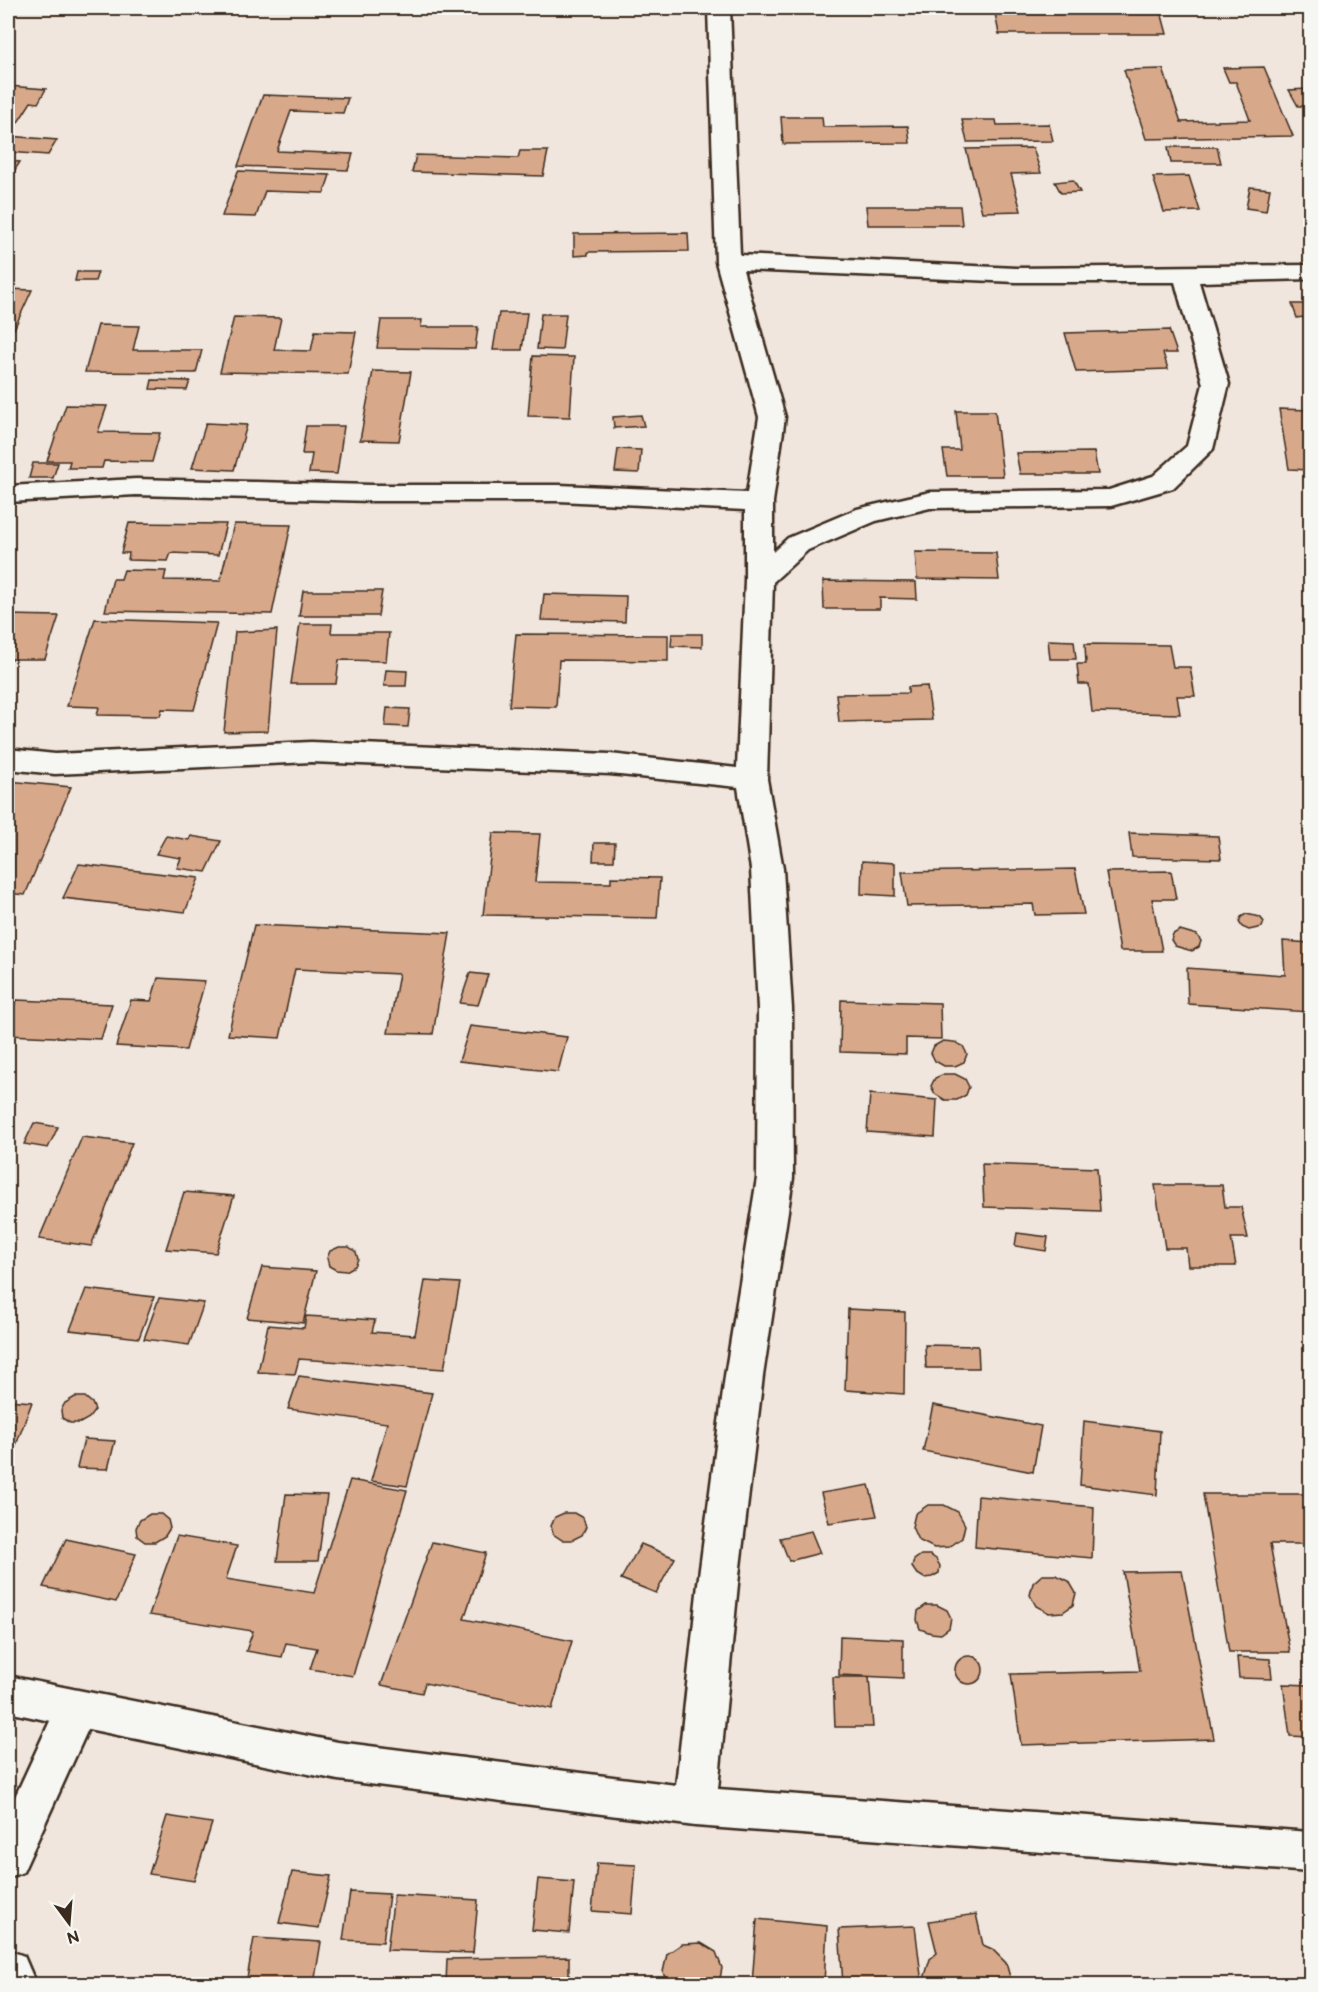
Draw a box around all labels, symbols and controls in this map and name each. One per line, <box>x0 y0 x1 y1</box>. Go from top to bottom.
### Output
north arrow <box>39 1893 99 1953</box>
text: N <box>64 1925 81 1947</box>

